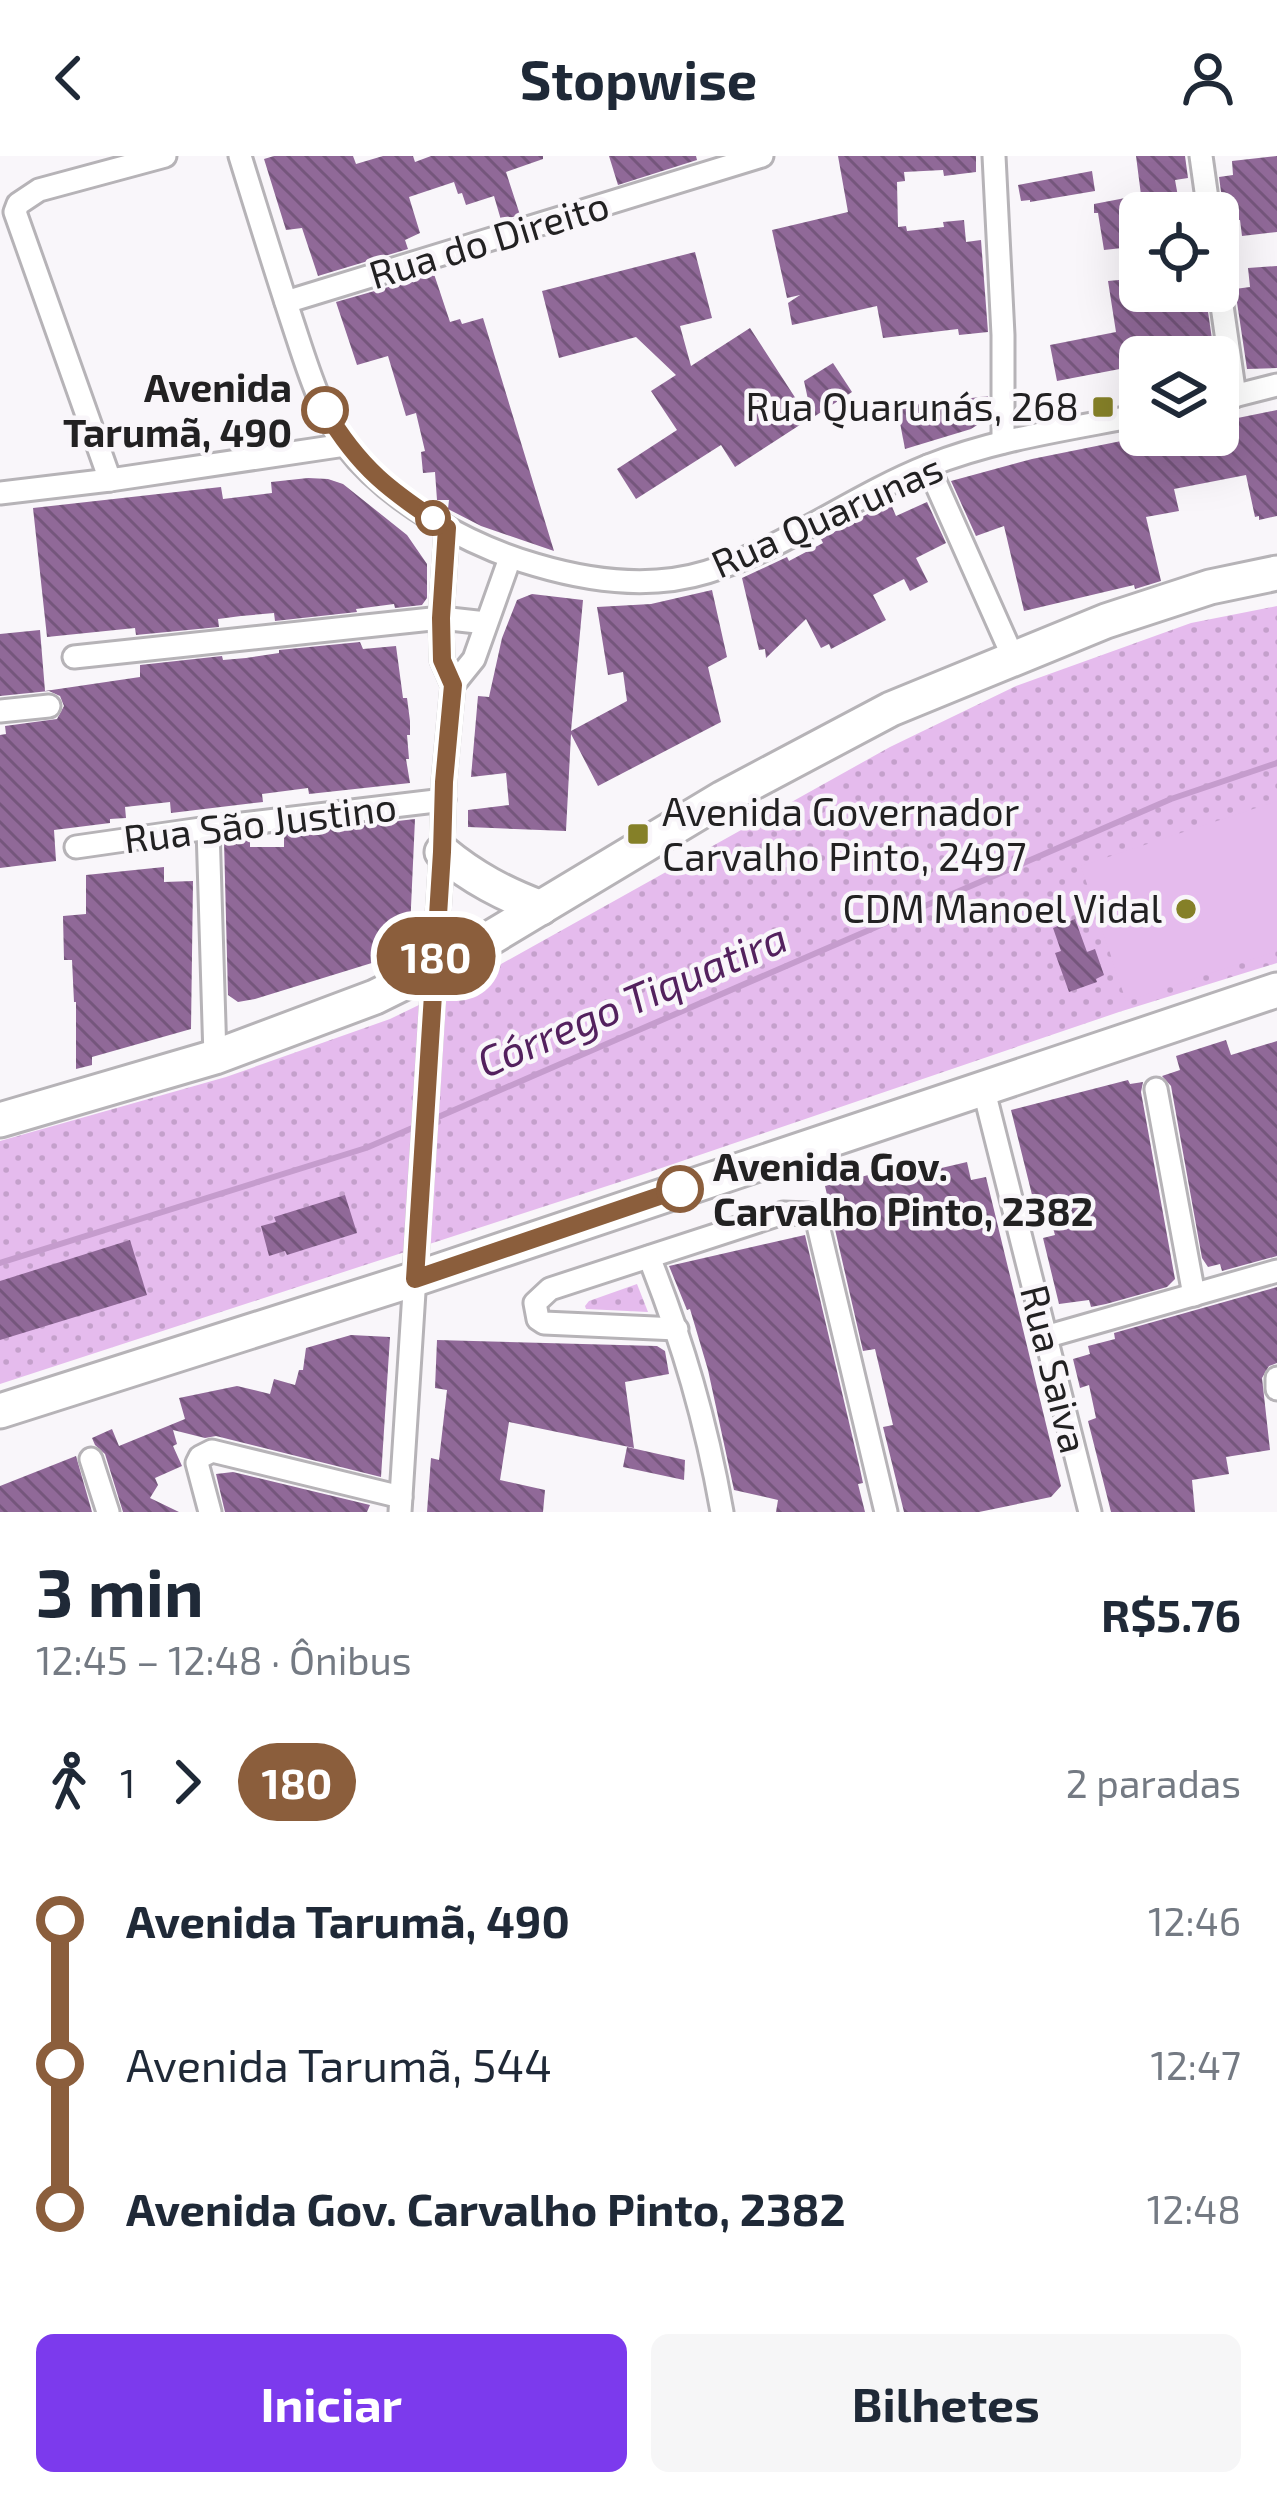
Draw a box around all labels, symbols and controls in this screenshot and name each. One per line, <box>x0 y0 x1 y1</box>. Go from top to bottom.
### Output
icon: back <box>36 45 102 111</box>
icon: person <box>1175 45 1241 111</box>
text: Stopwise <box>520 46 757 111</box>
street label: Rua do Direito <box>363 180 614 297</box>
map controls <box>1119 192 1239 456</box>
button: locate <box>1119 192 1239 312</box>
button: layers <box>1119 336 1239 456</box>
place label: Avenida Tarumã, 490 <box>63 363 292 455</box>
place label: Rua Quarunás, 268 <box>746 382 1079 429</box>
marker: Avenida Tarumã, 490 <box>303 388 347 432</box>
marker: Rua Quarunás, 268 <box>1090 394 1116 420</box>
street label: Rua Quarunas <box>704 443 949 587</box>
unlabelled marker <box>417 502 449 534</box>
street label: Rua São Justino <box>121 781 399 862</box>
place label: Avenida Governador Carvalho Pinto, 2497 <box>662 787 1026 879</box>
marker: Avenida Governador Carvalho Pinto, 2497 <box>625 821 651 847</box>
place label: CDM Manoel Vidal <box>842 884 1162 931</box>
marker: CDM Manoel Vidal <box>1173 896 1199 922</box>
water label: Córrego Tiquatira <box>469 910 794 1087</box>
line badge: 180 <box>367 917 505 995</box>
text: 180 <box>401 931 471 981</box>
place label: Avenida Gov. Carvalho Pinto, 2382 <box>713 1142 1093 1234</box>
marker: Avenida Gov. Carvalho Pinto, 2382 <box>658 1167 702 1211</box>
street label: Rua Saiva <box>1012 1280 1099 1457</box>
text: 3 min <box>36 1551 204 1630</box>
text: R$5.76 <box>1101 1587 1241 1641</box>
text: 12:45 – 12:48 · Ônibus <box>36 1636 412 1683</box>
icon: walk <box>36 1749 102 1815</box>
icon: forward <box>154 1749 220 1815</box>
text: 180 <box>262 1757 332 1807</box>
text: 1 <box>120 1759 136 1806</box>
text: 2 paradas <box>1066 1759 1241 1806</box>
text: Avenida Tarumã, 490 <box>126 1893 570 1947</box>
text: 12:46 <box>1148 1897 1241 1944</box>
text: Avenida Tarumã, 544 <box>126 2037 552 2091</box>
text: 12:47 <box>1150 2041 1241 2088</box>
text: Avenida Gov. Carvalho Pinto, 2382 <box>126 2181 846 2235</box>
text: 12:48 <box>1147 2185 1241 2232</box>
button: Iniciar <box>36 2334 627 2472</box>
button: Bilhetes <box>651 2334 1241 2472</box>

